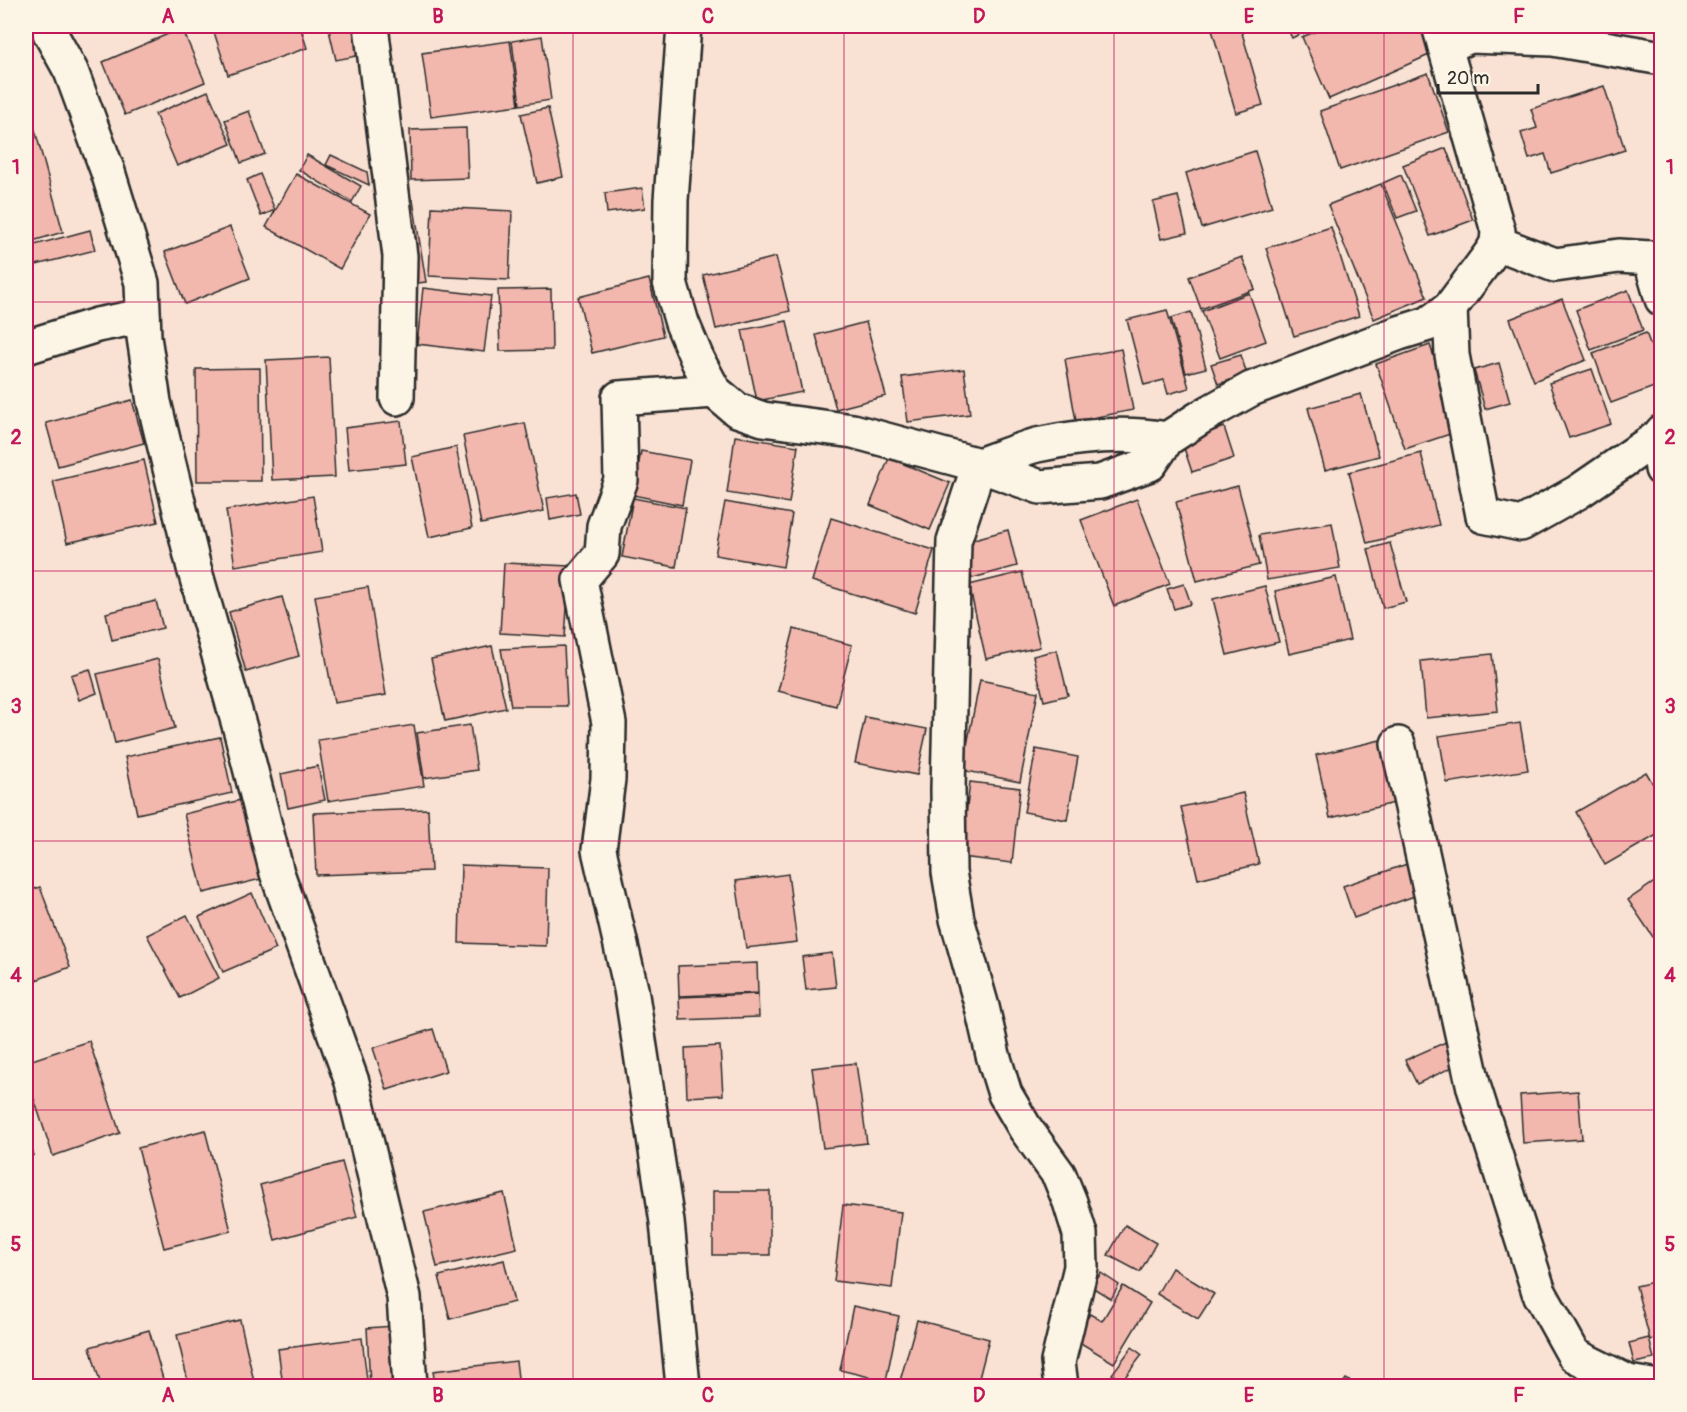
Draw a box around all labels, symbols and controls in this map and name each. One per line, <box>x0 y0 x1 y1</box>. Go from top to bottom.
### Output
text: A <box>162 4 175 29</box>
text: B <box>432 4 444 29</box>
text: C <box>702 4 714 29</box>
text: D <box>973 4 986 29</box>
text: E <box>1244 4 1255 29</box>
text: F <box>1513 4 1525 29</box>
scale bar <box>1438 57 1538 95</box>
text: 20 m <box>1447 67 1489 90</box>
text: 1 <box>12 155 20 180</box>
text: 1 <box>1666 155 1674 180</box>
text: 2 <box>10 425 22 450</box>
text: 2 <box>1664 425 1676 450</box>
text: 3 <box>10 694 22 719</box>
text: 3 <box>1664 694 1676 719</box>
text: 4 <box>10 963 22 988</box>
text: 4 <box>1664 963 1676 988</box>
text: 5 <box>11 1232 22 1257</box>
text: 5 <box>1665 1232 1676 1257</box>
text: A <box>162 1383 175 1408</box>
text: B <box>432 1383 444 1408</box>
text: C <box>702 1383 714 1408</box>
text: D <box>973 1383 986 1408</box>
text: E <box>1244 1383 1255 1408</box>
text: F <box>1513 1383 1525 1408</box>

